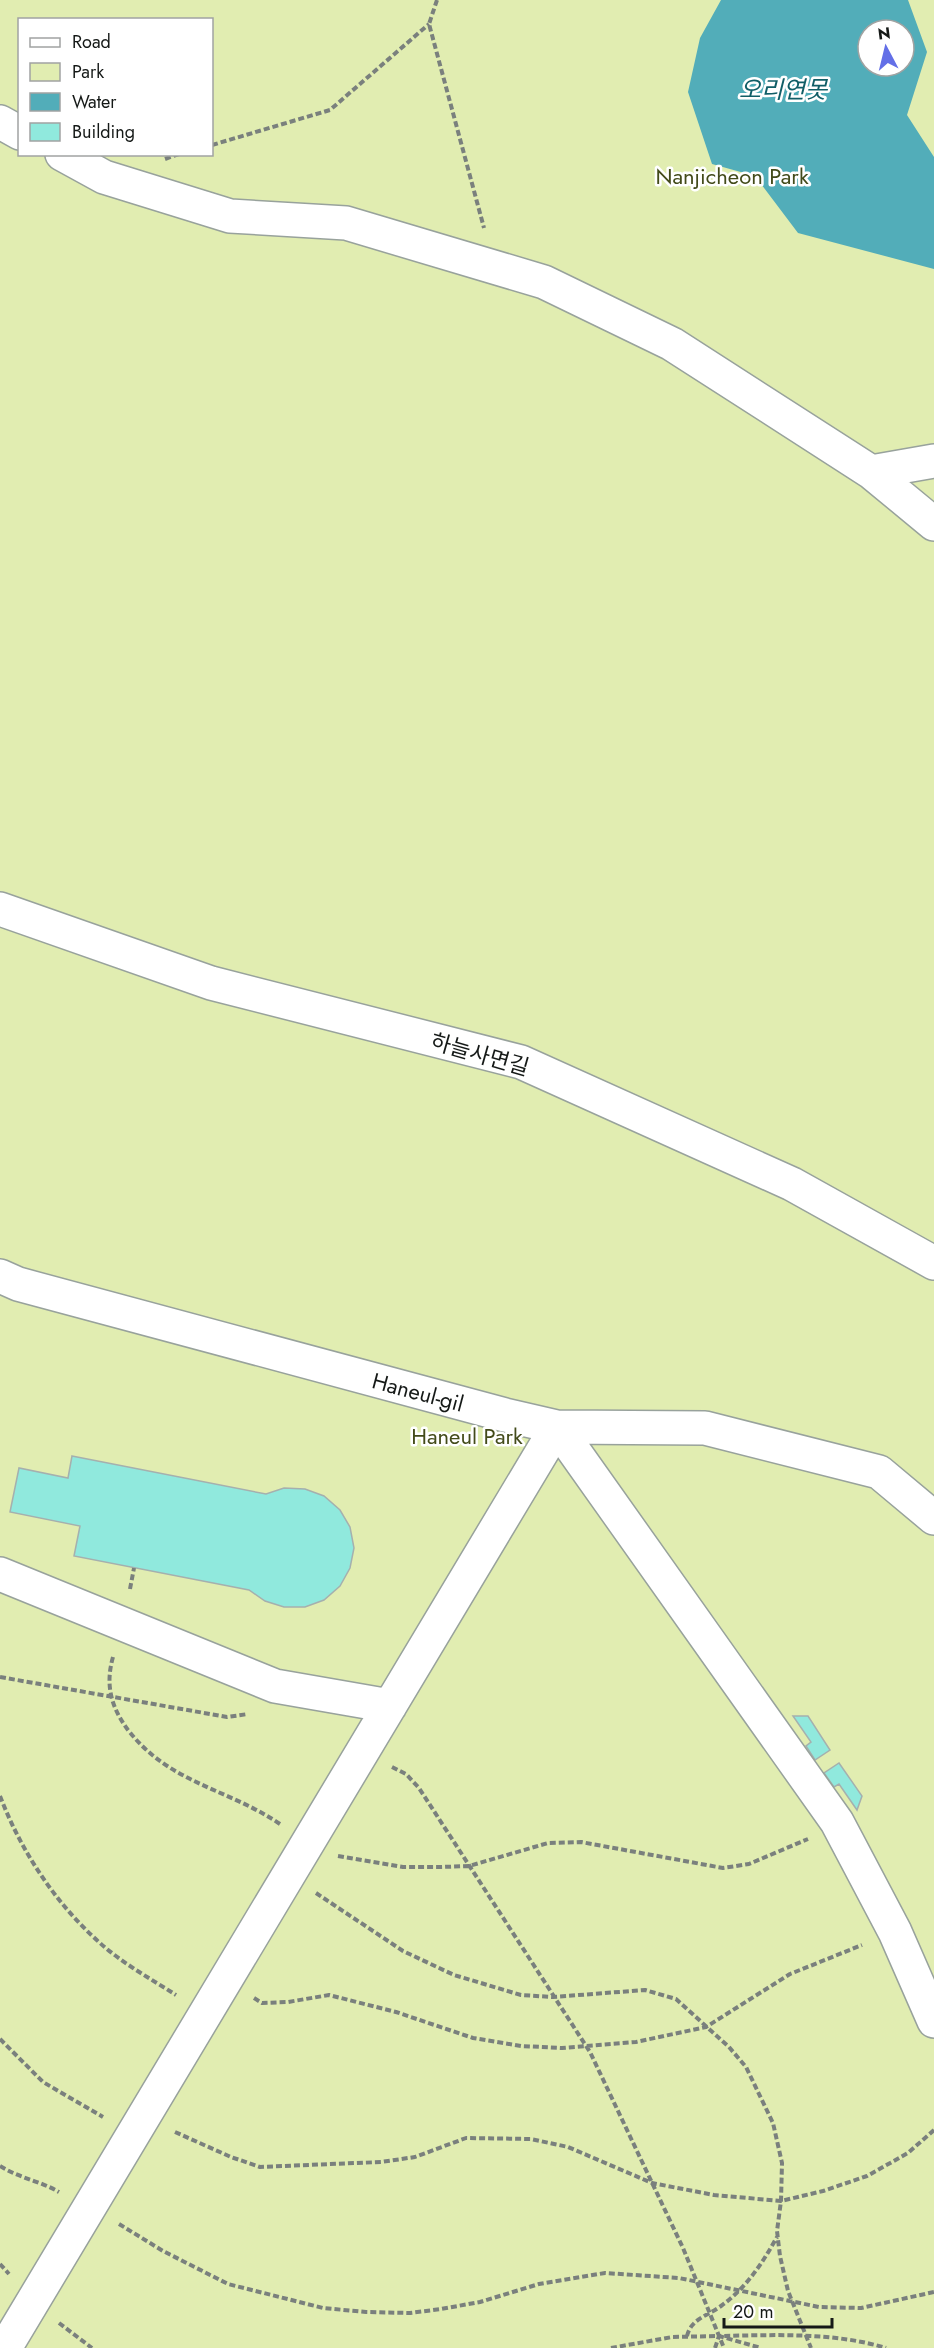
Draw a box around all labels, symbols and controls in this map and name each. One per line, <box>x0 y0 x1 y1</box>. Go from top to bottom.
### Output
legend <box>18 18 213 156</box>
north arrow <box>856 18 916 78</box>
text: N <box>877 21 892 46</box>
text: Road <box>72 29 111 55</box>
text: Park <box>72 59 104 85</box>
water label: 오리연못 <box>739 72 829 107</box>
text: Water <box>72 89 117 115</box>
text: Building <box>72 119 135 145</box>
park label: Nanjicheon Park <box>655 160 809 192</box>
street label: 하늘사면길 <box>427 1025 533 1083</box>
street label: Haneul-gil <box>369 1364 467 1420</box>
park label: Haneul Park <box>411 1420 523 1452</box>
scale bar <box>724 2291 832 2329</box>
text: 20 m <box>733 2299 773 2325</box>

